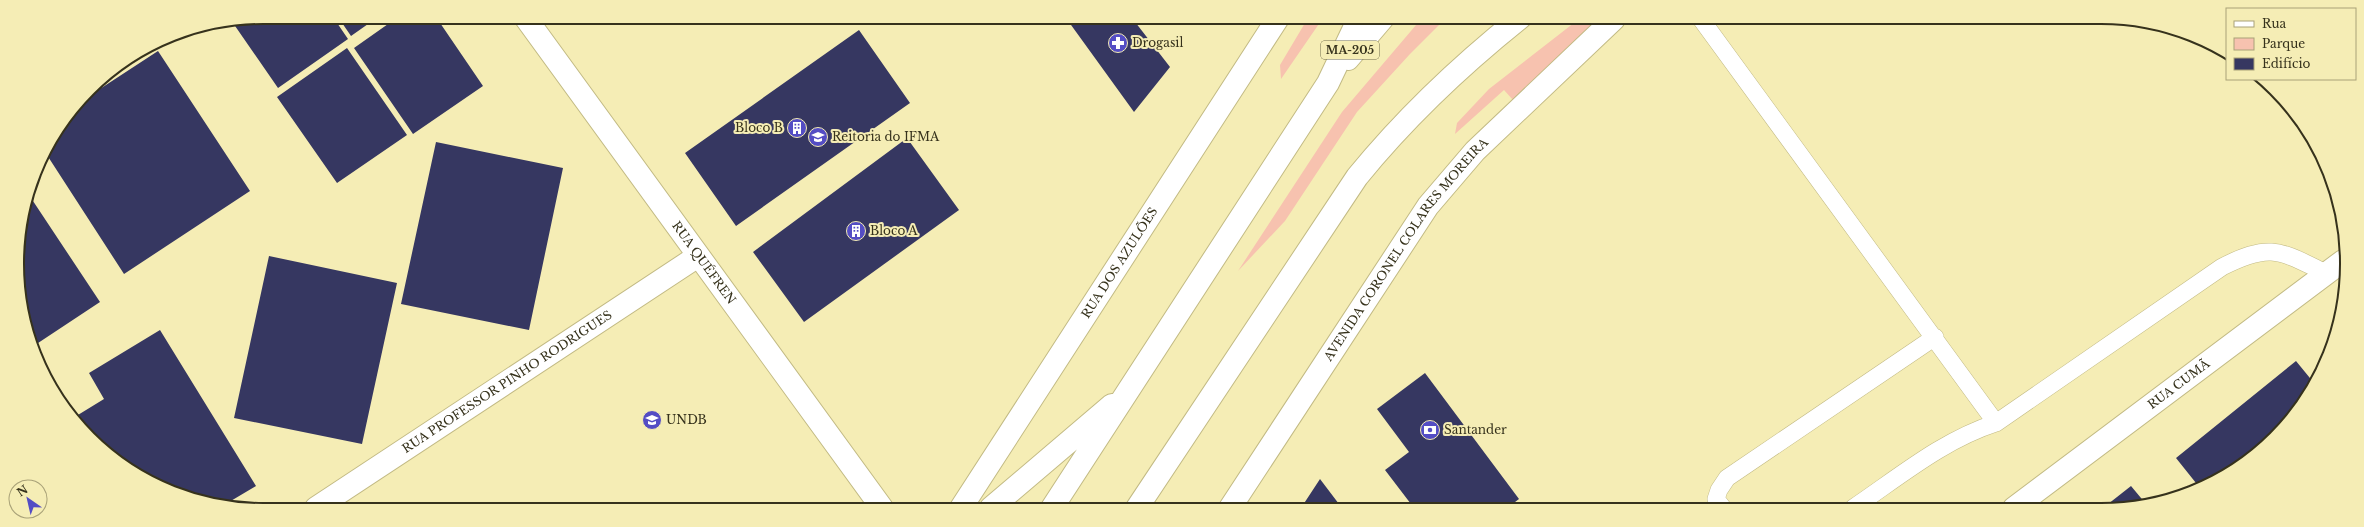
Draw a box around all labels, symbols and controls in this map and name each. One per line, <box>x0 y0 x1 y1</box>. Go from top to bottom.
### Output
legend <box>2226 8 2356 80</box>
text: Rua <box>2262 16 2286 31</box>
pharmacy icon: Drogasil <box>1107 32 1129 54</box>
place label: Drogasil <box>1132 35 1183 50</box>
text: Parque <box>2262 36 2305 51</box>
road number: MA-205 <box>1321 41 1379 59</box>
text: Edifício <box>2262 56 2310 71</box>
building icon: Bloco B <box>786 117 808 139</box>
place label: Bloco B <box>735 120 783 135</box>
school or university icon: Reitoria do IFMA <box>807 126 829 148</box>
place label: Reitoria do IFMA <box>832 129 940 144</box>
street label: AVENIDA CORONEL COLARES MOREIRA <box>1320 134 1492 365</box>
street label: RUA DOS AZULÕES <box>1078 204 1161 321</box>
street label: RUA QUÉFREN <box>669 218 739 307</box>
building icon: Bloco A <box>845 220 867 242</box>
place label: Bloco A <box>870 223 918 238</box>
street label: RUA PROFESSOR PINHO RODRIGUES <box>399 307 615 456</box>
street label: RUA CUMÃ <box>2144 355 2213 412</box>
school or university icon: UNDB <box>641 409 663 431</box>
place label: UNDB <box>666 412 707 427</box>
bank icon: Santander <box>1419 419 1441 441</box>
place label: Santander <box>1444 422 1507 437</box>
north arrow <box>8 479 48 519</box>
text: N <box>14 482 31 499</box>

